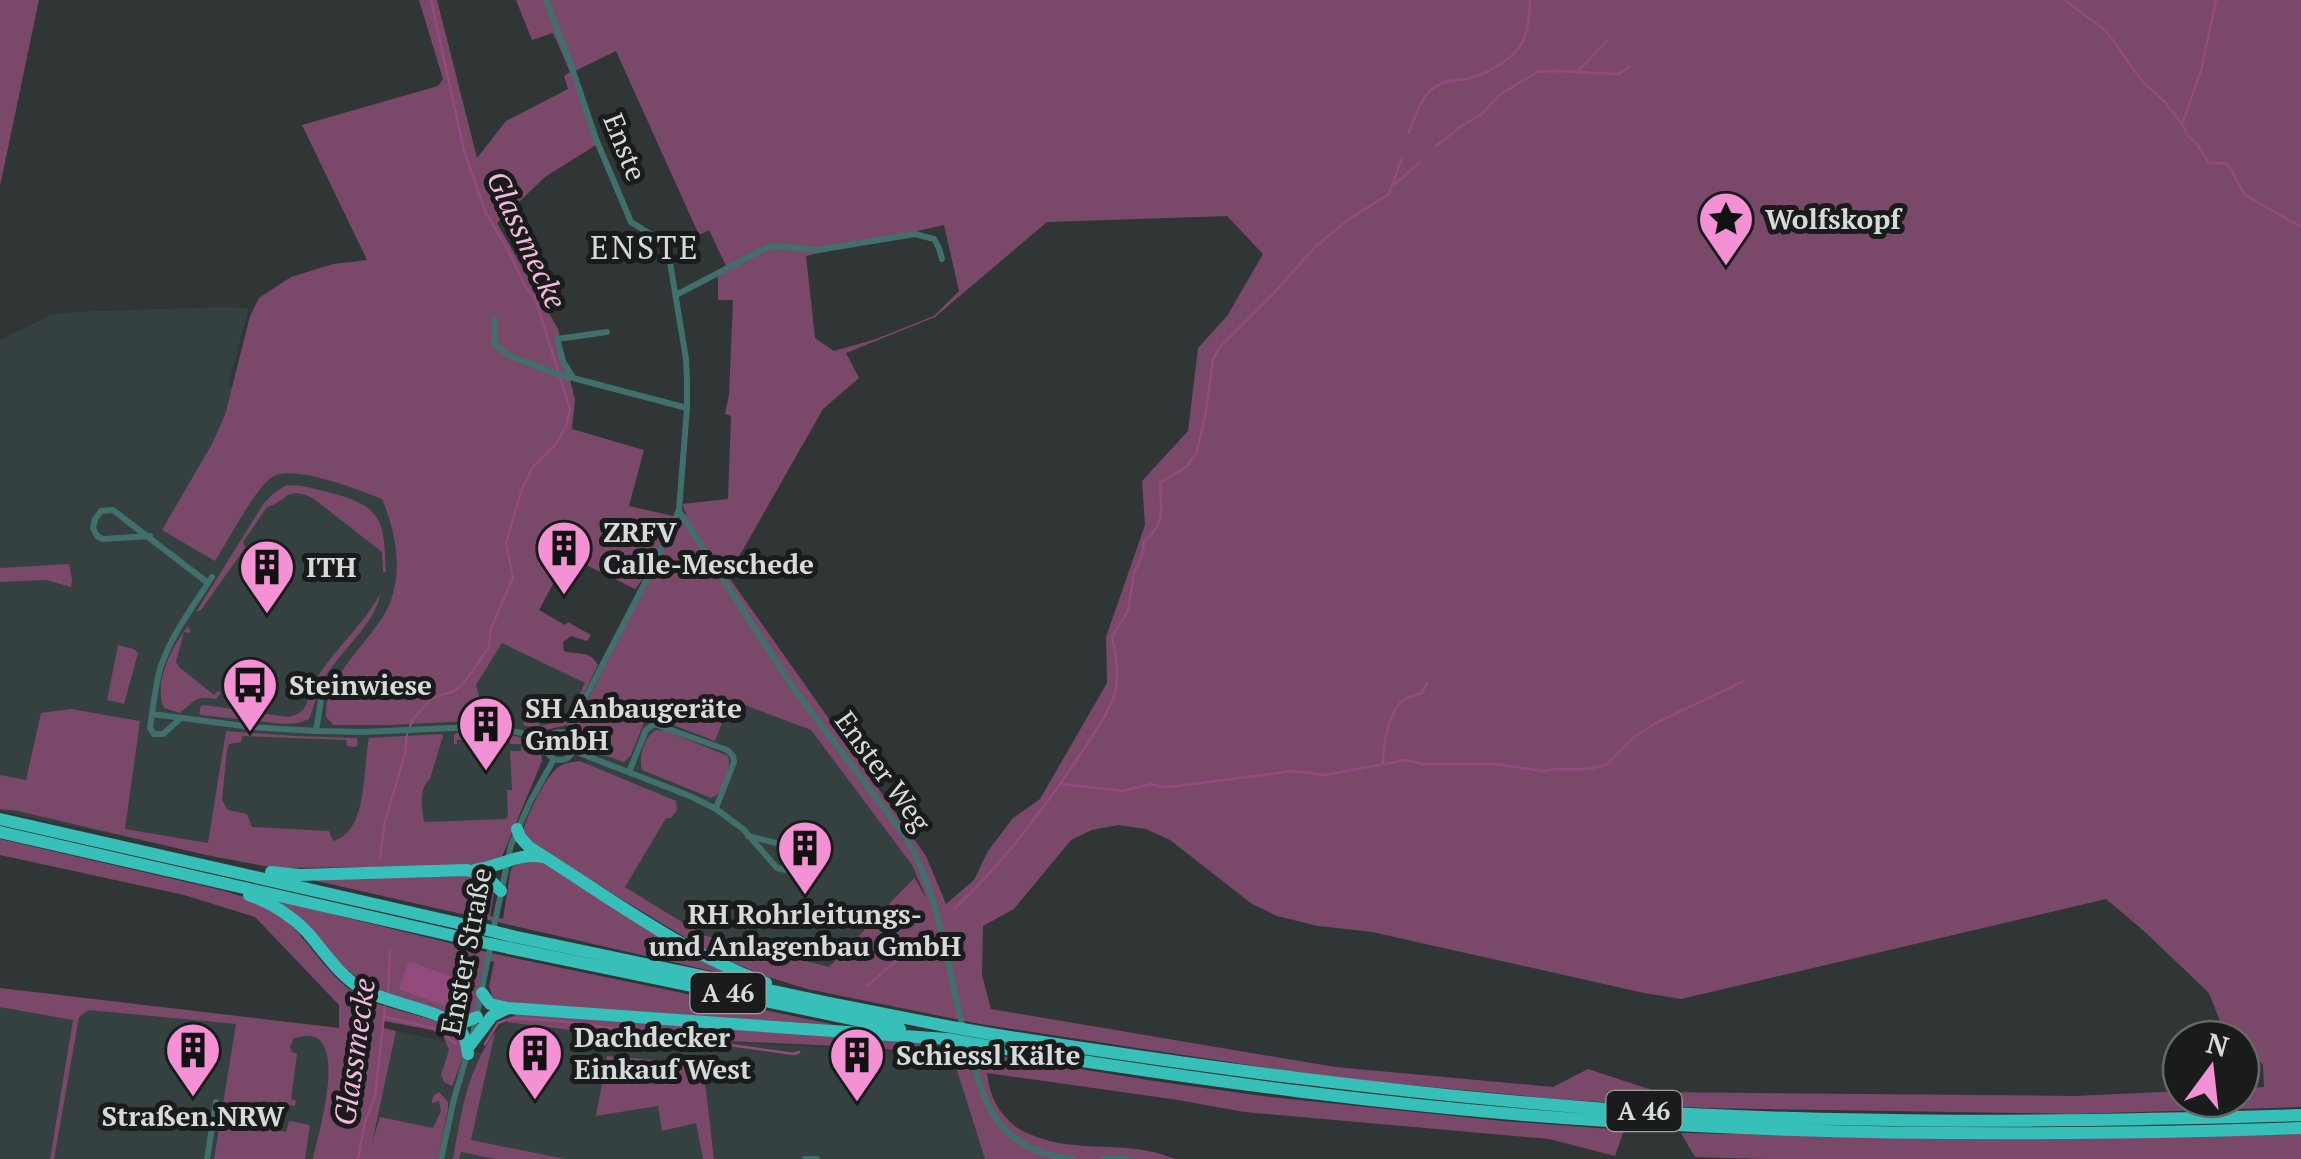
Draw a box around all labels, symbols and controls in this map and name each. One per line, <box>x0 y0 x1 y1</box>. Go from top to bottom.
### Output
street label: Enste <box>595 108 656 186</box>
water label: Glassmecke <box>478 164 576 315</box>
place icon: Wolfskopf <box>1696 189 1756 268</box>
place label: Wolfskopf <box>1765 200 1903 237</box>
district label: ENSTE <box>590 226 700 268</box>
place label: ZRFV Calle-Meschede <box>603 513 814 582</box>
building icon: ZRFV Calle-Meschede <box>534 518 594 597</box>
building icon: ITH <box>237 537 297 616</box>
place label: ITH <box>306 548 357 585</box>
bus stop icon: Steinwiese <box>220 655 280 734</box>
place label: Steinwiese <box>289 666 432 703</box>
place label: SH Anbaugeräte GmbH <box>525 689 742 758</box>
building icon: SH Anbaugeräte GmbH <box>456 694 516 773</box>
street label: Enster Weg <box>827 703 940 839</box>
building icon: RH Rohrleitungs- und Anlagenbau GmbH <box>775 818 835 897</box>
street label: Enster Straße <box>431 864 500 1038</box>
place label: RH Rohrleitungs- und Anlagenbau GmbH <box>649 895 961 964</box>
road number: A 46 <box>690 973 766 1013</box>
water label: Glassmecke <box>324 975 384 1128</box>
place label: Dachdecker Einkauf West <box>574 1018 751 1087</box>
north arrow <box>2161 1019 2261 1119</box>
building icon: Straßen.NRW <box>163 1020 223 1099</box>
building icon: Dachdecker Einkauf West <box>505 1023 565 1102</box>
text: N <box>2203 1024 2233 1065</box>
building icon: Schiessl Kälte <box>827 1025 887 1104</box>
place label: Schiessl Kälte <box>896 1036 1081 1073</box>
road number: A 46 <box>1606 1091 1682 1131</box>
place label: Straßen.NRW <box>101 1097 285 1134</box>

